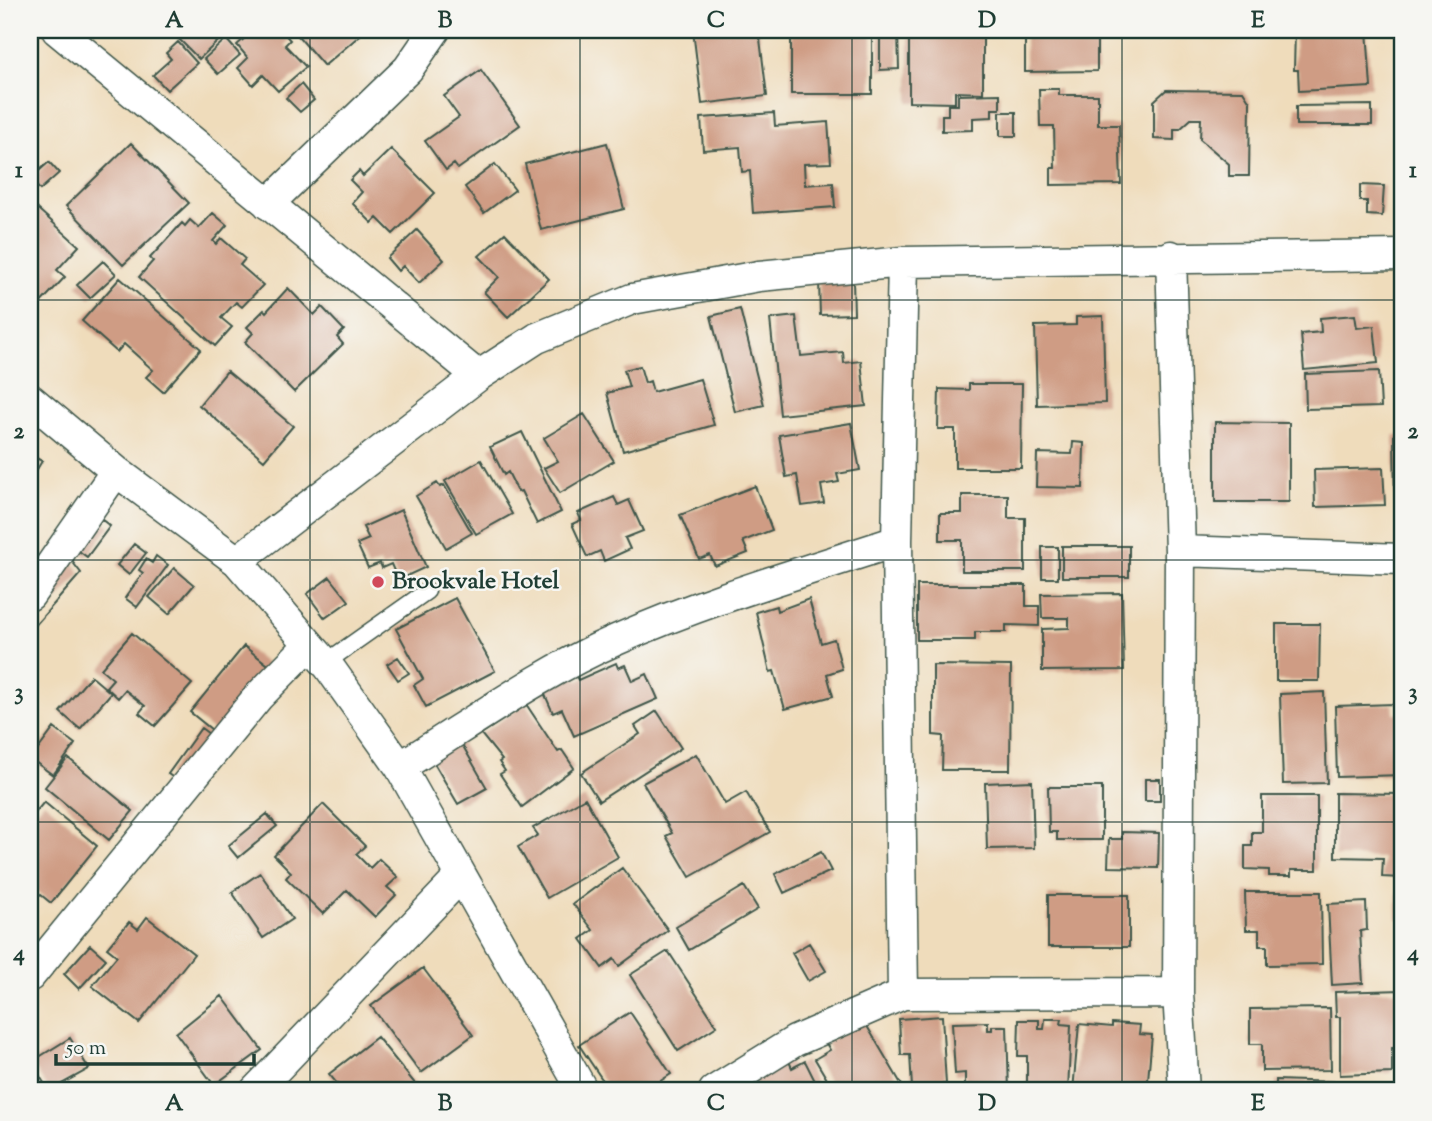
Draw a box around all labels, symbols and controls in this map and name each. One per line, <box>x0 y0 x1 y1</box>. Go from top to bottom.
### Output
text: A <box>165 5 184 38</box>
text: B <box>438 5 453 38</box>
text: C <box>707 5 725 38</box>
text: D <box>978 5 996 38</box>
text: E <box>1251 5 1265 38</box>
text: 1 <box>15 155 23 188</box>
text: 1 <box>1409 155 1417 188</box>
text: 2 <box>14 416 25 449</box>
text: 2 <box>1408 416 1419 449</box>
place label: Brookvale Hotel <box>392 565 560 599</box>
marker: Brookvale Hotel <box>370 574 386 590</box>
text: 3 <box>14 677 24 710</box>
text: 3 <box>1408 677 1418 710</box>
text: 4 <box>12 938 25 971</box>
text: 4 <box>1406 938 1419 971</box>
scale bar <box>56 1023 254 1067</box>
text: 50 m <box>65 1034 106 1064</box>
text: A <box>165 1088 184 1121</box>
text: B <box>438 1088 453 1121</box>
text: C <box>707 1088 725 1121</box>
text: D <box>978 1088 996 1121</box>
text: E <box>1251 1088 1265 1121</box>

